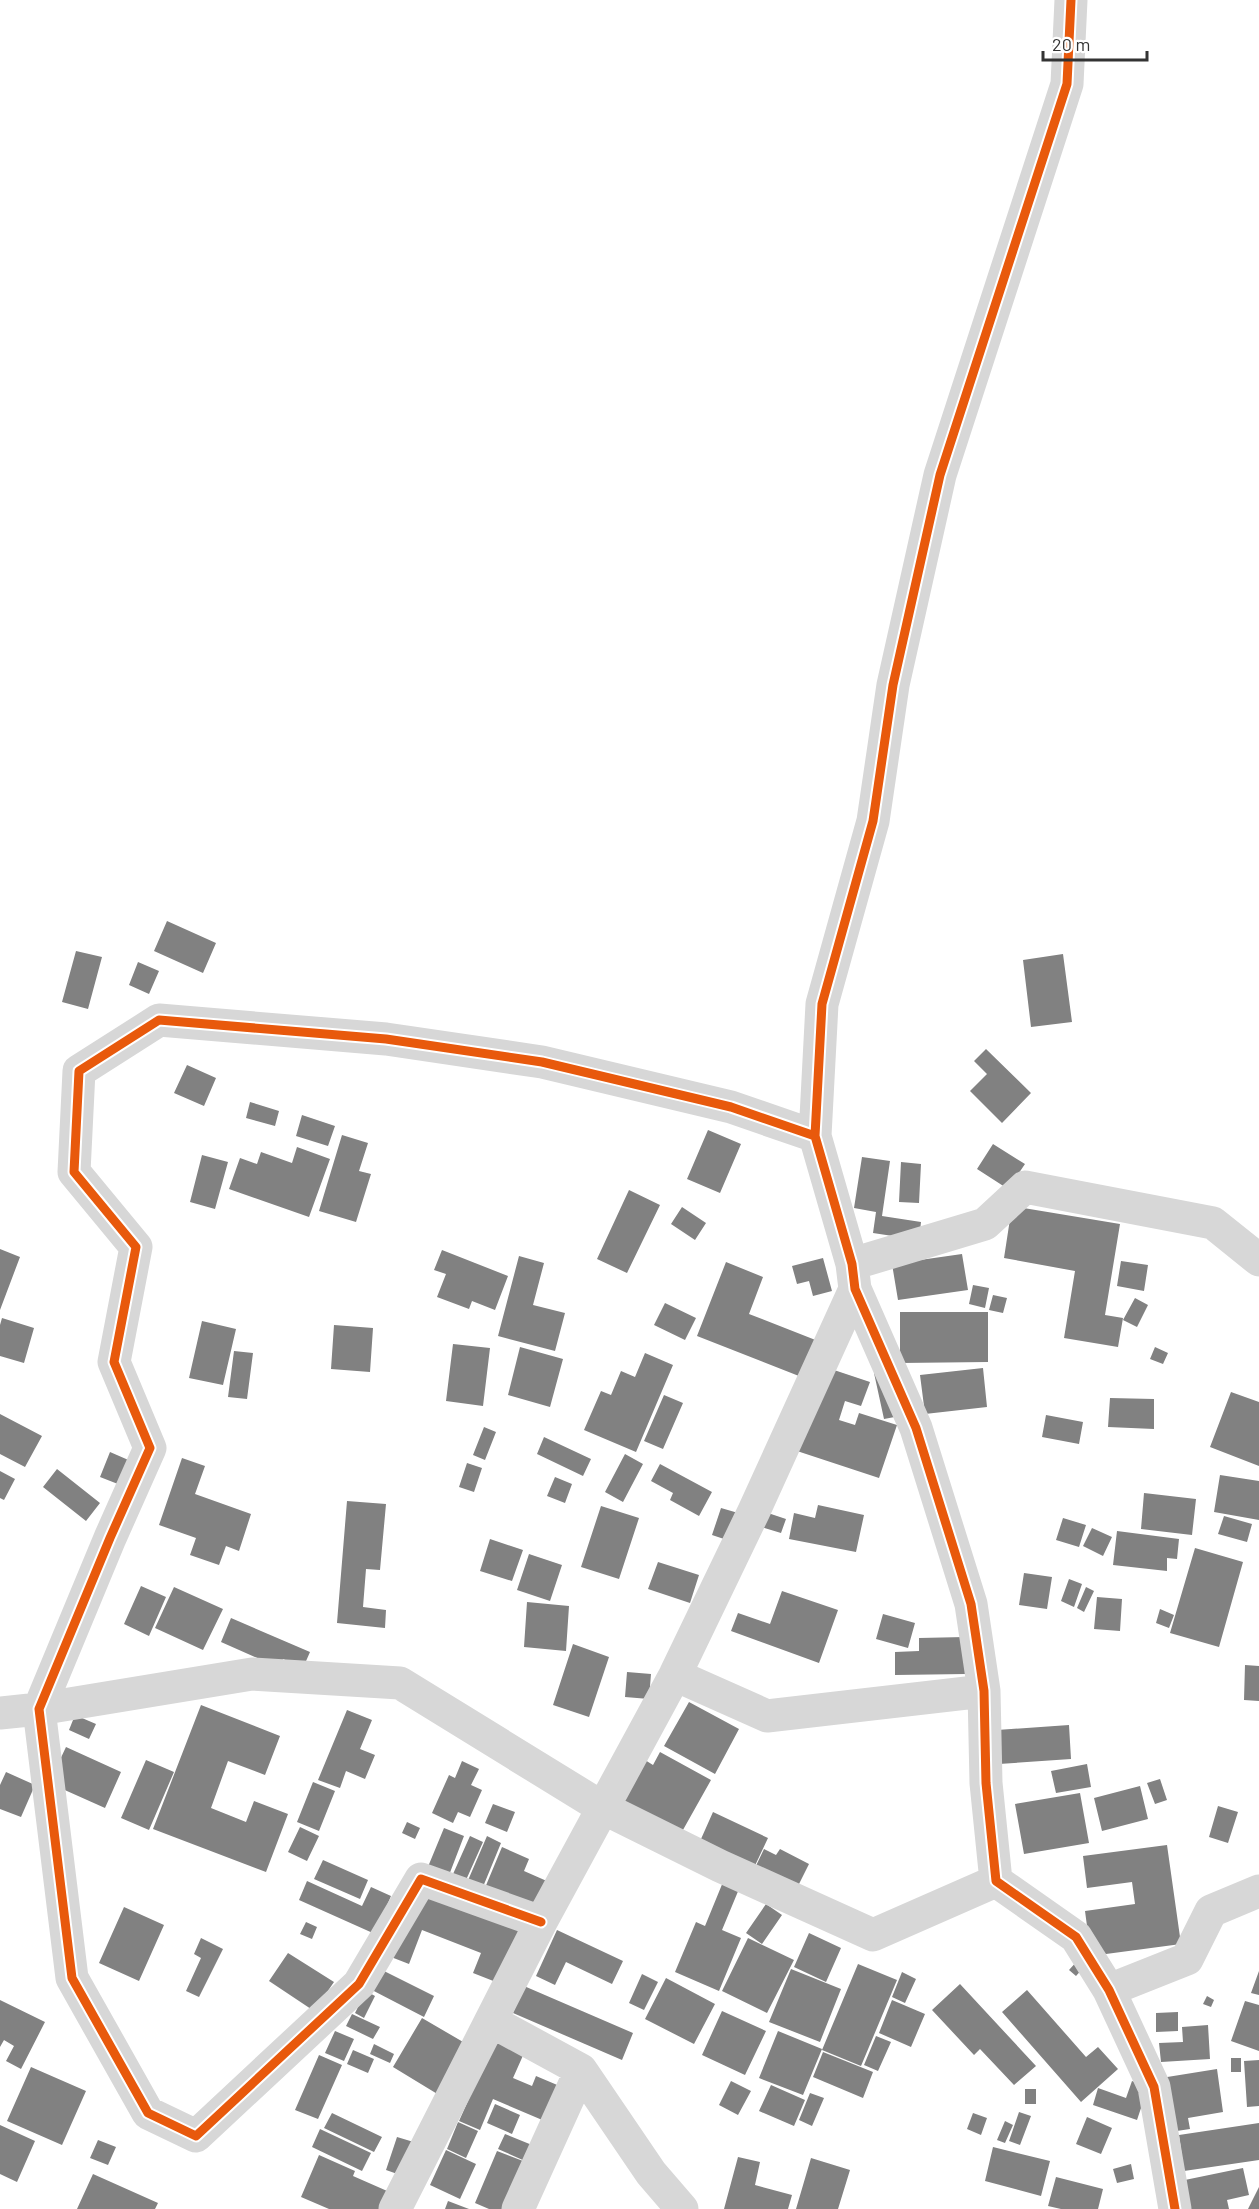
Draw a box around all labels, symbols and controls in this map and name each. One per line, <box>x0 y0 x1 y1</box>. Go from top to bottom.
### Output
scale bar <box>1043 24 1146 62</box>
text: 20 m <box>1052 33 1090 55</box>

